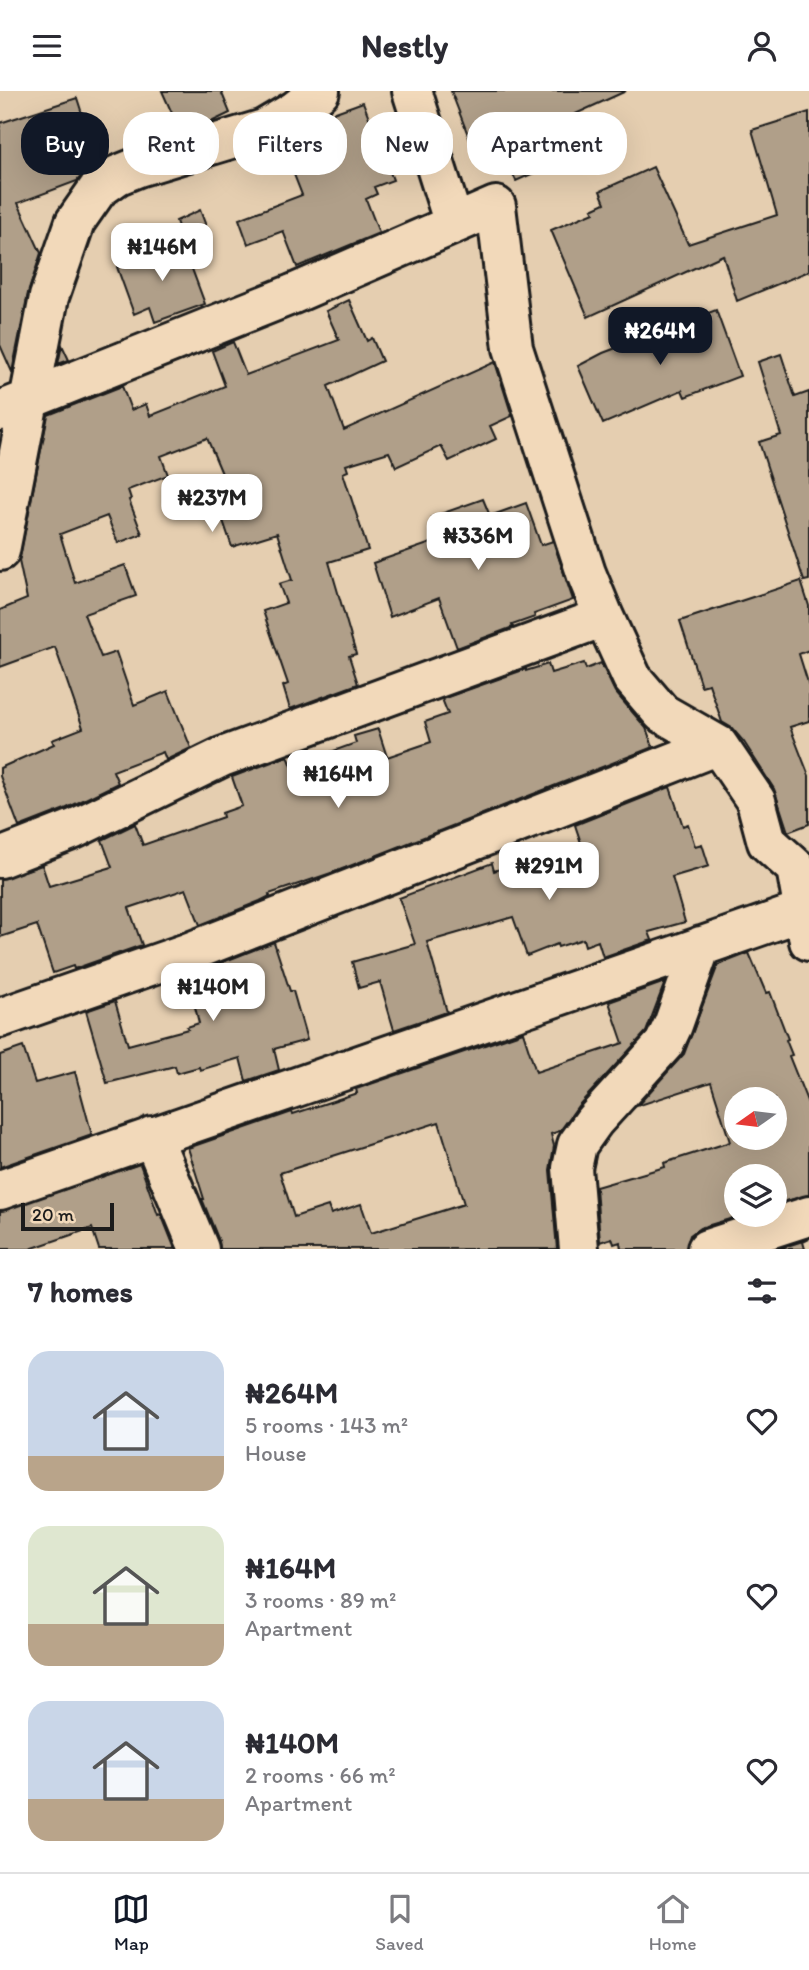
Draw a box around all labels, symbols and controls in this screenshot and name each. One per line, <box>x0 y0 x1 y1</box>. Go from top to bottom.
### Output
icon: menu <box>28 27 66 65</box>
text: Nestly <box>361 27 448 65</box>
icon: person <box>743 27 781 65</box>
chip: Buy <box>21 112 109 175</box>
chip: Rent <box>123 112 219 175</box>
chip: Filters <box>233 112 347 175</box>
chip: New <box>361 112 453 175</box>
chip: Apartment <box>467 112 627 175</box>
pin: ₦146M <box>113 223 211 283</box>
text: ₦146M <box>127 232 197 260</box>
pin: ₦264M <box>611 307 709 367</box>
text: ₦264M <box>624 316 696 344</box>
pin: ₦237M <box>163 475 261 534</box>
text: ₦237M <box>177 483 247 511</box>
pin: ₦336M <box>429 512 527 572</box>
text: ₦336M <box>443 521 513 549</box>
pin: ₦164M <box>289 751 387 810</box>
text: ₦164M <box>303 759 373 787</box>
pin: ₦291M <box>500 843 598 902</box>
text: ₦291M <box>515 851 583 879</box>
pin: ₦140M <box>164 963 262 1023</box>
text: ₦140M <box>177 972 249 1000</box>
north arrow <box>724 1087 788 1150</box>
map controls <box>724 1087 787 1227</box>
button: layers <box>724 1164 787 1227</box>
scale bar <box>21 1200 114 1232</box>
text: 20 m <box>32 1203 74 1226</box>
icon: filters <box>743 1272 781 1310</box>
text: 7 homes <box>28 1273 133 1310</box>
text: ₦264M <box>245 1374 338 1411</box>
icon: home <box>84 1379 168 1463</box>
icon: heart <box>743 1402 781 1440</box>
text: 5 rooms · 143 m² <box>245 1411 408 1439</box>
text: House <box>245 1439 307 1467</box>
text: ₦164M <box>245 1549 336 1586</box>
icon: home <box>84 1554 168 1638</box>
icon: heart <box>743 1577 781 1615</box>
text: 3 rooms · 89 m² <box>245 1586 396 1614</box>
text: Apartment <box>245 1614 352 1642</box>
text: ₦140M <box>245 1724 339 1761</box>
icon: home <box>84 1729 168 1813</box>
icon: heart <box>743 1752 781 1790</box>
text: 2 rooms · 66 m² <box>245 1761 396 1789</box>
text: Apartment <box>245 1789 352 1817</box>
tab: Map <box>112 1890 150 1955</box>
tab: Saved <box>375 1890 424 1955</box>
tab: Home <box>649 1890 697 1955</box>

